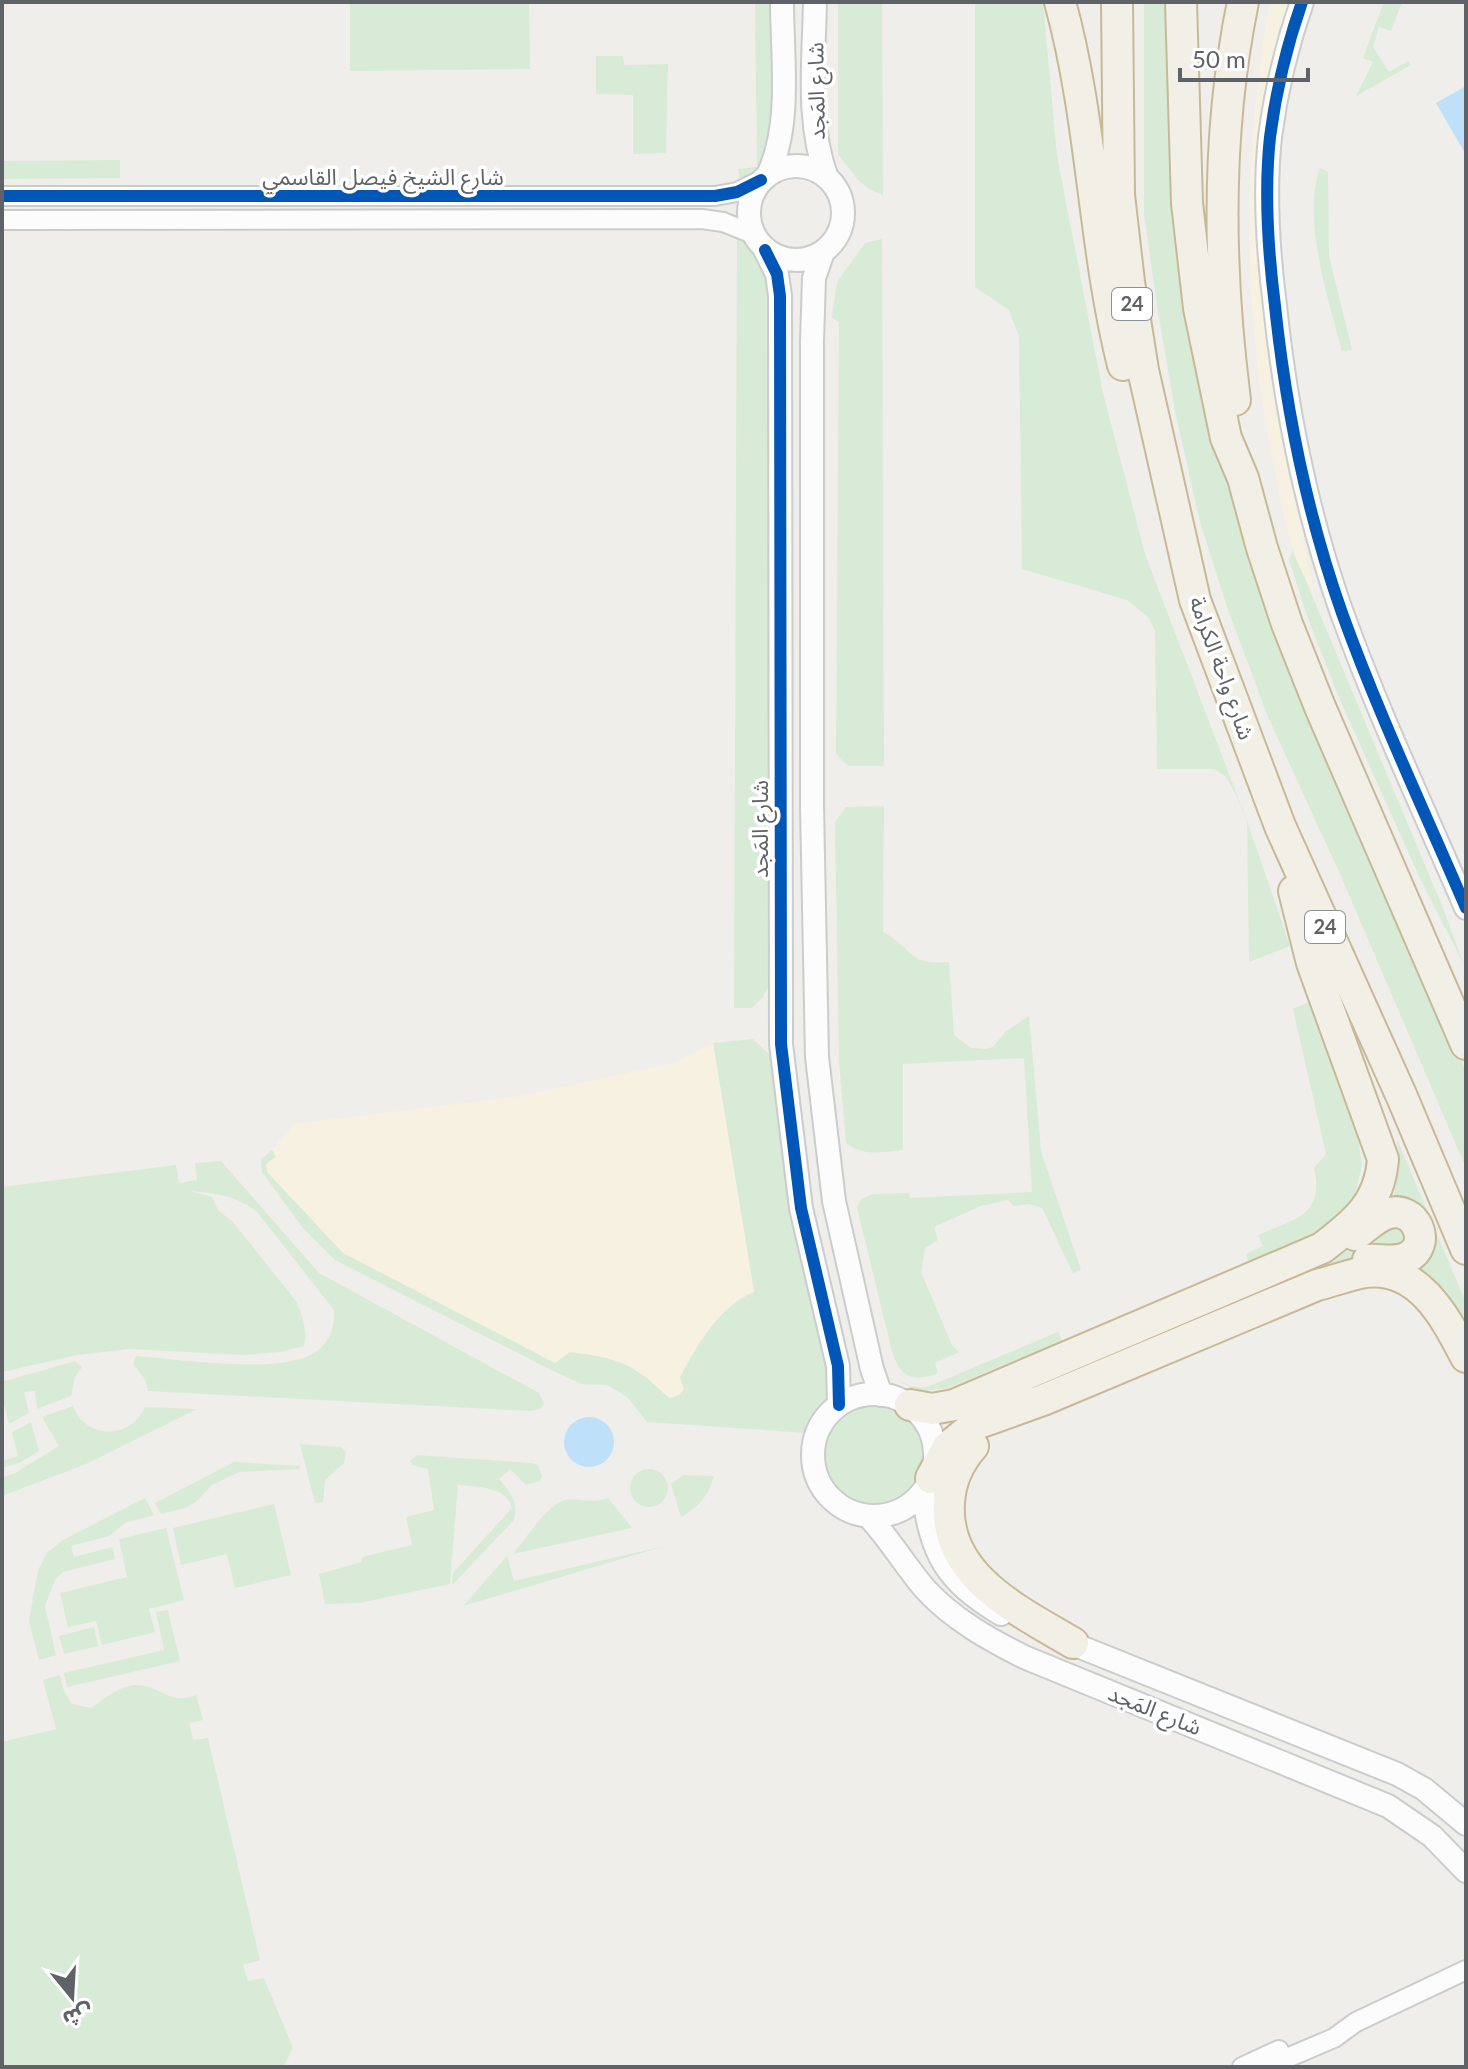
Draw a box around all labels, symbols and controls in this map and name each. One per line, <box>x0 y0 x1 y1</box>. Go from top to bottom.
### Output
scale bar <box>1180 32 1308 82</box>
street label: شارع المَجد <box>801 42 834 140</box>
text: 50 m <box>1192 44 1246 73</box>
street label: شارع الشيخ فيصل القاسمي <box>262 163 504 194</box>
road number: 24 <box>1112 288 1152 320</box>
street label: شارع واحة الكرامة <box>1180 592 1261 745</box>
street label: شارع المَجد <box>746 780 777 878</box>
road number: 24 <box>1305 911 1345 943</box>
street label: شارع المَجد <box>1103 1679 1206 1744</box>
north arrow <box>32 1957 112 2037</box>
text: ش <box>60 1999 97 2034</box>

